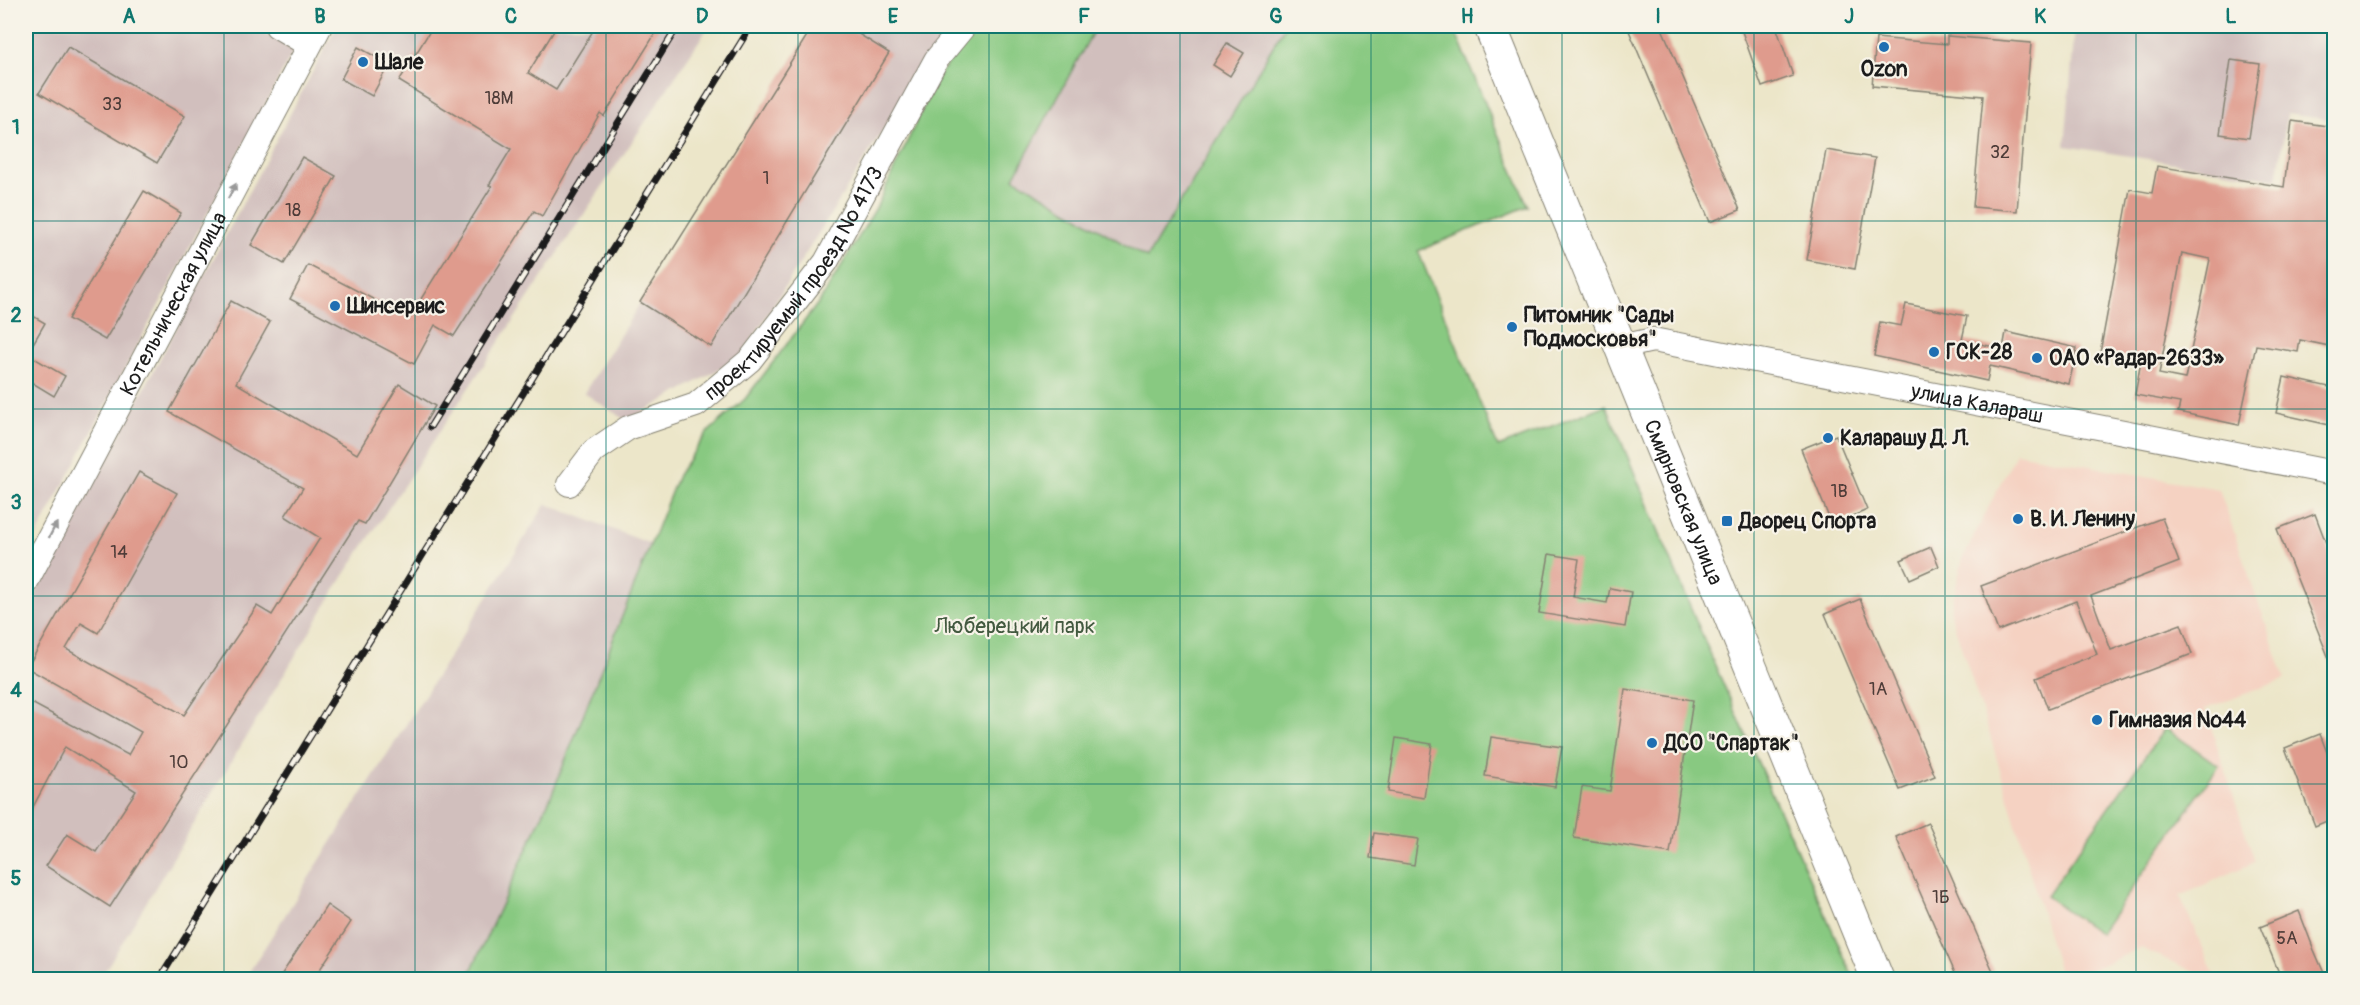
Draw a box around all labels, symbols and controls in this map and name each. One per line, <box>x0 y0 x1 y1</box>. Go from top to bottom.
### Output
text: A <box>123 4 136 29</box>
text: B <box>314 4 326 29</box>
text: C <box>505 4 517 29</box>
text: D <box>696 4 709 29</box>
text: E <box>888 4 899 29</box>
text: F <box>1078 4 1090 29</box>
text: G <box>1269 4 1283 29</box>
text: H <box>1461 4 1474 29</box>
text: I <box>1655 4 1661 29</box>
text: J <box>1844 4 1854 29</box>
text: K <box>2034 4 2046 29</box>
text: L <box>2225 4 2237 29</box>
marker: Ozon <box>1877 40 1891 54</box>
place label: Шале <box>374 49 424 76</box>
marker: Шале <box>356 55 370 69</box>
place label: Ozon <box>1860 56 1908 83</box>
house number: 18М <box>484 87 514 110</box>
house number: 33 <box>102 93 122 116</box>
text: 1 <box>12 115 20 140</box>
house number: 32 <box>1990 141 2010 164</box>
street label: проектируемый проезд № 4173 <box>698 162 889 406</box>
house number: 1 <box>762 167 770 190</box>
one-way arrow <box>227 182 237 199</box>
house number: 18 <box>285 199 301 222</box>
street label: Котельническая улица <box>114 207 233 400</box>
place label: Шинсервис <box>346 293 446 320</box>
marker: Шинсервис <box>328 299 342 313</box>
place label: Питомник "Сады Подмосковья" <box>1524 302 1674 353</box>
text: 2 <box>10 303 22 328</box>
marker: Питомник "Сады Подмосковья" <box>1505 320 1519 334</box>
place label: ГСК-28 <box>1946 339 2013 366</box>
marker: ГСК-28 <box>1927 345 1941 359</box>
place label: ОАО «Радар-2633» <box>2049 345 2224 372</box>
marker: ОАО «Радар-2633» <box>2030 351 2044 365</box>
street label: улица Калараш <box>1908 377 2046 429</box>
street label: Смирновская улица <box>1638 415 1729 589</box>
place label: Каларашу Д. Л. <box>1840 425 1970 452</box>
marker: Каларашу Д. Л. <box>1821 431 1835 445</box>
house number: 1В <box>1830 480 1848 503</box>
text: 3 <box>10 490 22 515</box>
place label: В. И. Ленину <box>2030 506 2135 533</box>
place label: Дворец Спорта <box>1737 508 1877 535</box>
marker: В. И. Ленину <box>2011 512 2025 526</box>
marker: Дворец Спорта <box>1720 514 1734 528</box>
one-way arrow <box>48 522 58 539</box>
house number: 14 <box>110 541 128 564</box>
park label: Люберецкий парк <box>934 613 1096 640</box>
text: 4 <box>10 678 22 703</box>
house number: 1А <box>1869 678 1888 701</box>
place label: Гимназия №44 <box>2109 707 2247 734</box>
marker: Гимназия №44 <box>2090 713 2104 727</box>
place label: ДСО "Спартак" <box>1662 730 1799 757</box>
marker: ДСО "Спартак" <box>1645 736 1659 750</box>
house number: 10 <box>169 751 189 774</box>
text: 5 <box>11 866 22 891</box>
house number: 1Б <box>1932 886 1950 909</box>
house number: 5А <box>2276 927 2298 950</box>

